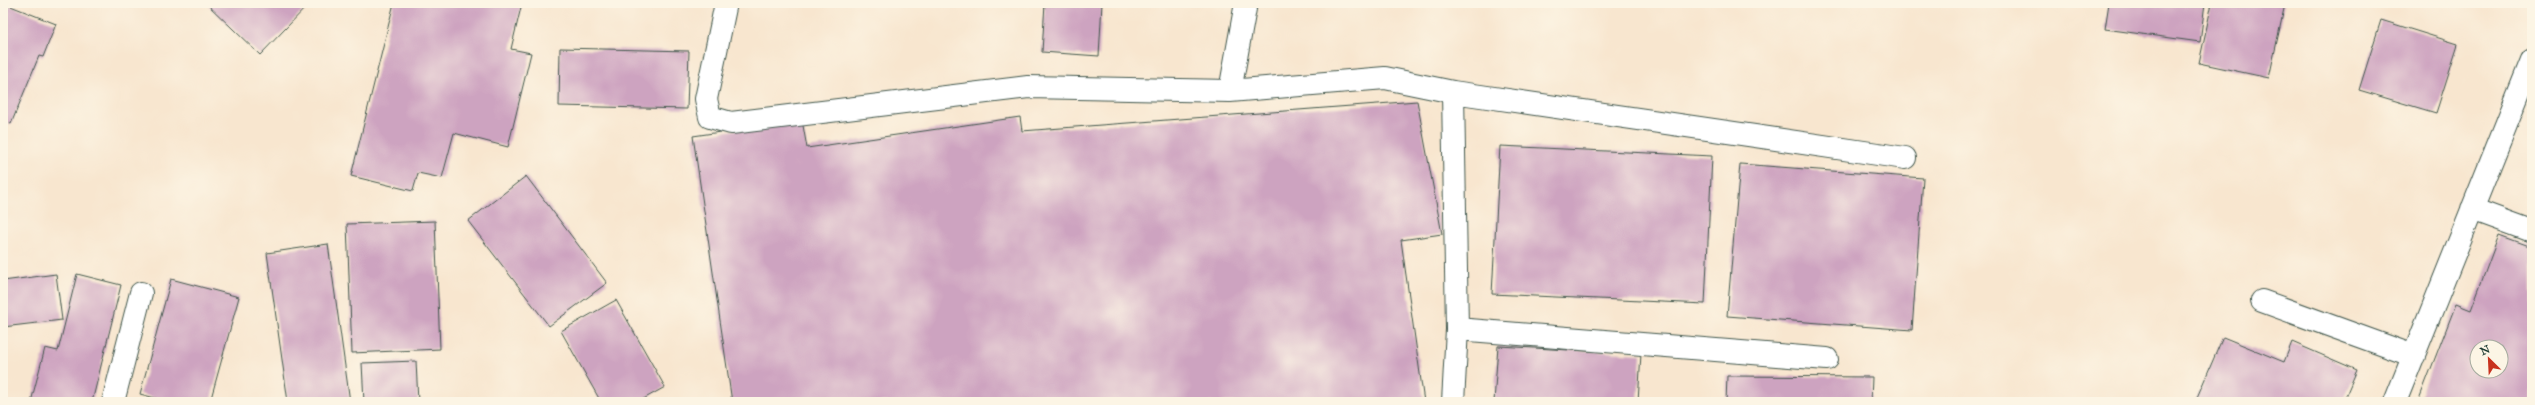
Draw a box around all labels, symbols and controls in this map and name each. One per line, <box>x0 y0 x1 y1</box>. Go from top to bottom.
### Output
north arrow <box>2469 339 2509 379</box>
text: N <box>2478 342 2493 358</box>

